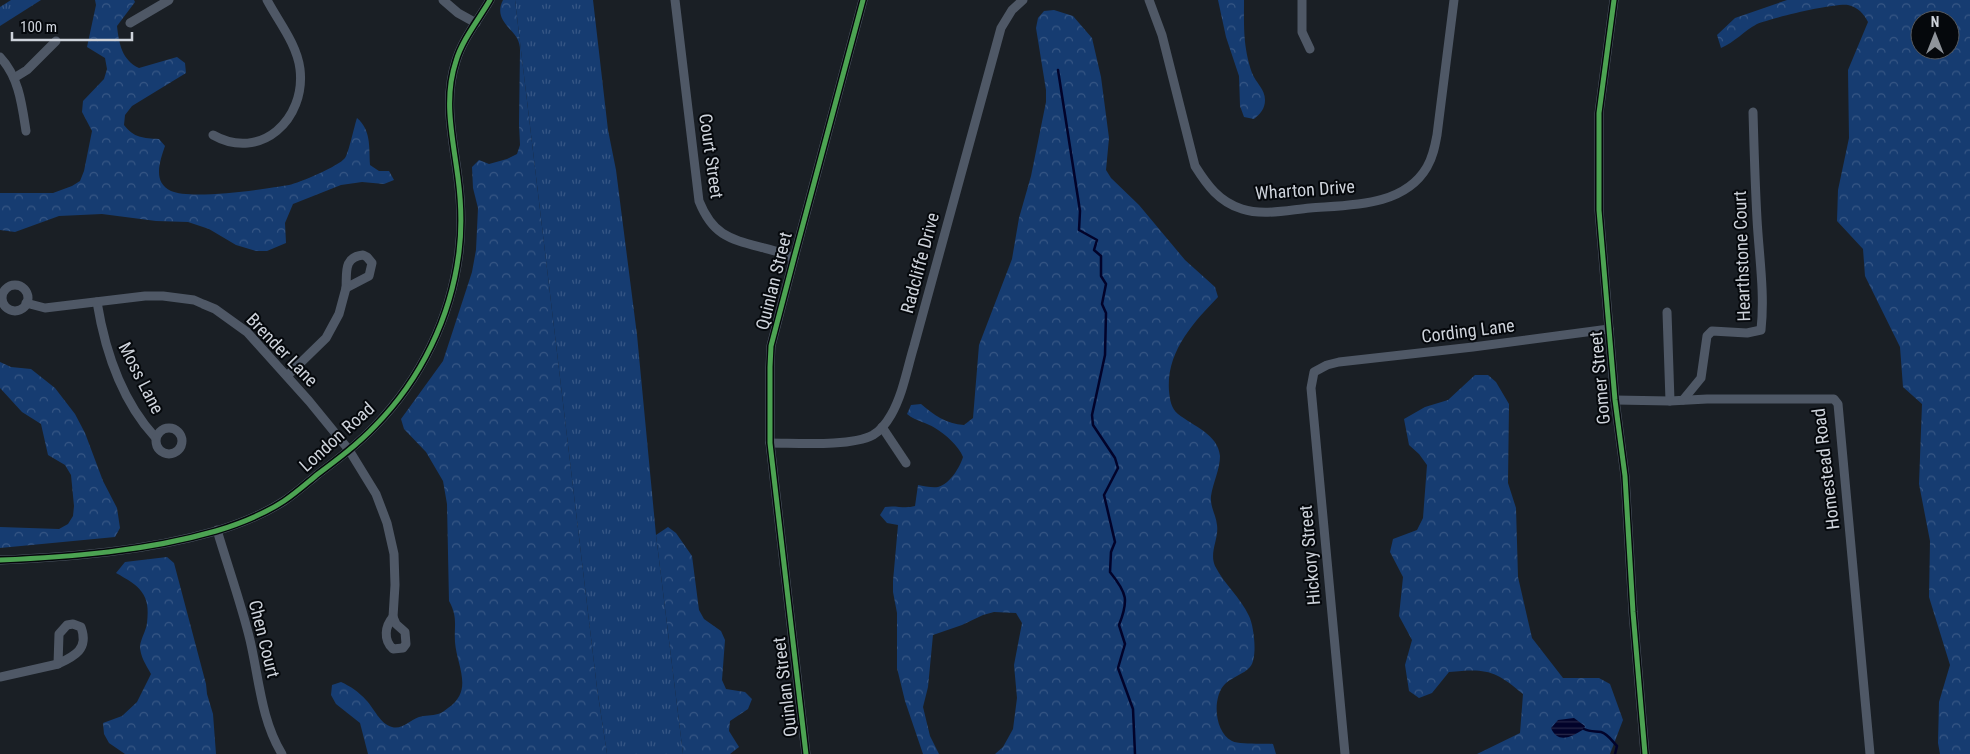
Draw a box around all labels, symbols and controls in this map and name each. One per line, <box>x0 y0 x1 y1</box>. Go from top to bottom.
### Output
scale bar <box>12 10 132 42</box>
north arrow <box>1910 10 1960 60</box>
text: N <box>1931 14 1939 30</box>
text: 100 m <box>20 18 57 36</box>
street label: Court Street <box>695 112 728 200</box>
street label: Wharton Drive <box>1254 176 1356 203</box>
street label: Hearthstone Court <box>1729 190 1754 322</box>
street label: Radcliffe Drive <box>896 210 943 315</box>
street label: Quinlan Street <box>751 230 796 332</box>
street label: Brender Lane <box>242 309 322 391</box>
street label: Cording Lane <box>1420 314 1516 347</box>
street label: Gomer Street <box>1585 331 1614 426</box>
street label: Moss Lane <box>114 338 168 417</box>
street label: London Road <box>295 398 378 476</box>
street label: Homestead Road <box>1808 407 1843 531</box>
street label: Hickory Street <box>1295 504 1324 606</box>
street label: Chen Court <box>245 598 284 680</box>
street label: Quinlan Street <box>768 636 801 738</box>

